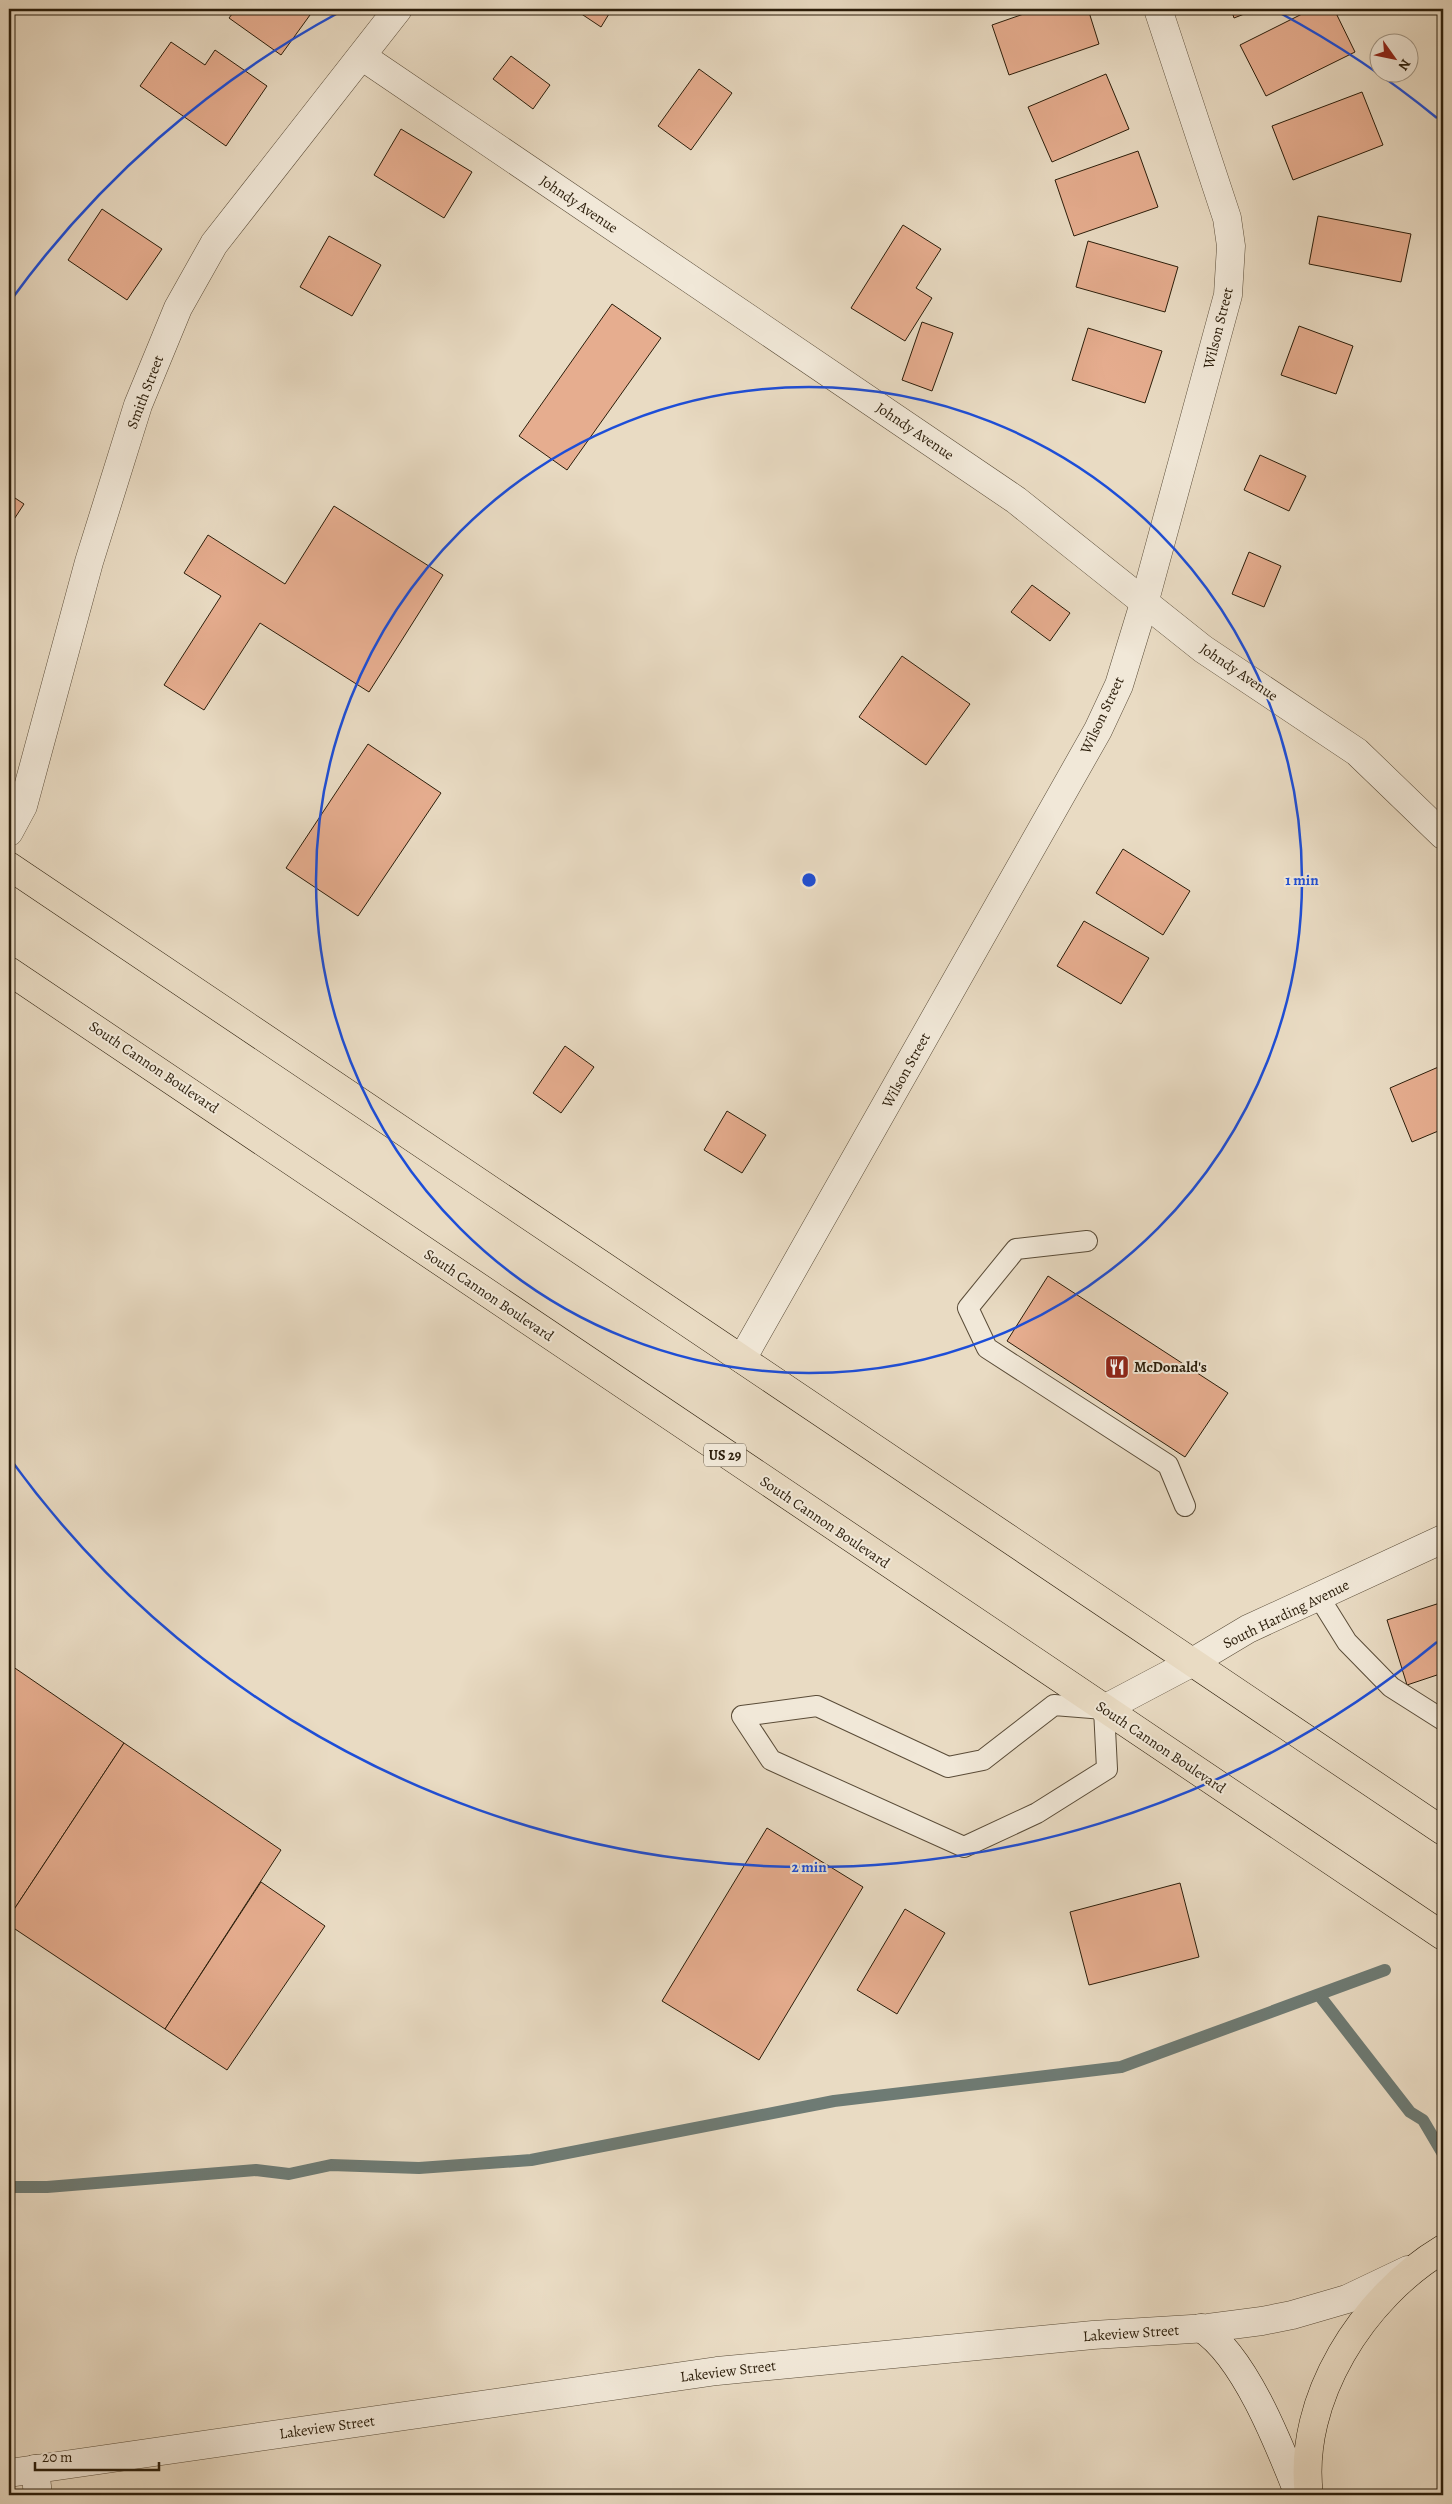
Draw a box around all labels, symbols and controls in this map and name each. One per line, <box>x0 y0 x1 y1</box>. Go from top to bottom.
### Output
north arrow <box>1370 32 1420 82</box>
text: N <box>1394 55 1415 74</box>
street label: Johndy Avenue <box>536 170 622 238</box>
street label: Wilson Street <box>1198 285 1238 372</box>
street label: Smith Street <box>122 352 168 432</box>
street label: Johndy Avenue <box>872 397 958 465</box>
street label: Johndy Avenue <box>1196 638 1282 706</box>
street label: Wilson Street <box>1075 673 1129 758</box>
text: 1 min <box>1285 870 1319 890</box>
centre of rings <box>800 871 818 889</box>
street label: South Cannon Boulevard <box>85 1016 224 1118</box>
street label: Wilson Street <box>877 1029 935 1112</box>
street label: South Cannon Boulevard <box>420 1244 559 1346</box>
restaurant icon: McDonald's <box>1104 1354 1130 1380</box>
place label: McDonald's <box>1134 1357 1207 1377</box>
road number: US 29 <box>704 1444 746 1466</box>
street label: South Cannon Boulevard <box>756 1471 895 1573</box>
street label: South Harding Avenue <box>1219 1575 1353 1653</box>
street label: South Cannon Boulevard <box>1092 1696 1231 1798</box>
text: 2 min <box>791 1857 827 1877</box>
street label: Lakeview Street <box>1082 2320 1180 2346</box>
street label: Lakeview Street <box>679 2355 777 2387</box>
street label: Lakeview Street <box>278 2410 376 2444</box>
scale bar <box>35 2439 159 2471</box>
text: 20 m <box>42 2447 73 2467</box>

